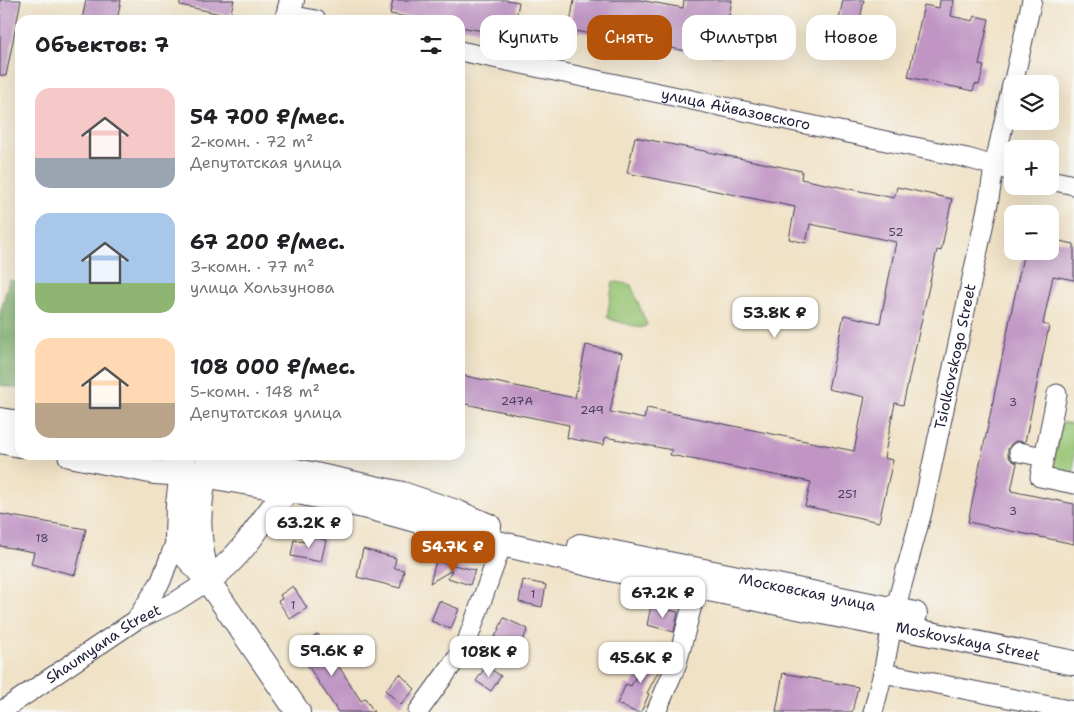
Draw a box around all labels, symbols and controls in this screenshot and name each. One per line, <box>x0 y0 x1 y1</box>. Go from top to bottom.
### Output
chip: Купить <box>480 15 577 60</box>
chip: Снять <box>587 15 672 60</box>
chip: Фильтры <box>682 15 796 60</box>
chip: Новое <box>806 15 896 60</box>
text: Объектов: 7 <box>35 31 169 59</box>
icon: filters <box>417 31 445 59</box>
map controls <box>1004 75 1059 260</box>
button: layers <box>1004 75 1059 130</box>
street label: улица Айвазовского <box>660 84 812 135</box>
text: 54 700 ₽/мес. <box>190 103 345 131</box>
icon: home <box>75 108 135 168</box>
text: 2-комн. · 72 m² <box>190 131 313 152</box>
button: + <box>1004 140 1059 195</box>
text: Депутатская улица <box>190 152 342 173</box>
button: − <box>1004 205 1059 260</box>
house number: 52 <box>888 224 904 240</box>
text: 67 200 ₽/мес. <box>190 228 345 256</box>
icon: home <box>75 233 135 293</box>
text: 3-комн. · 77 m² <box>190 256 315 277</box>
text: улица Хользунова <box>190 277 335 298</box>
street label: Tsiolkovskogo Street <box>930 282 981 431</box>
pin: 53.8K ₽ <box>729 296 821 339</box>
text: 53.8K ₽ <box>743 302 807 323</box>
text: 108 000 ₽/мес. <box>190 353 356 381</box>
icon: home <box>75 358 135 418</box>
text: 5-комн. · 148 m² <box>190 381 320 402</box>
house number: 247А <box>501 393 533 409</box>
house number: 3 <box>1009 394 1017 410</box>
text: Депутатская улица <box>190 402 342 423</box>
house number: 249 <box>580 402 604 418</box>
house number: 251 <box>837 486 857 502</box>
house number: 3 <box>1009 503 1017 519</box>
pin: 63.2K ₽ <box>263 506 355 549</box>
text: 63.2K ₽ <box>277 512 341 533</box>
house number: 18 <box>35 530 49 546</box>
pin: 54.7K ₽ <box>407 530 499 573</box>
text: 54.7K ₽ <box>422 536 484 557</box>
street label: Московская улица <box>737 569 878 616</box>
pin: 67.2K ₽ <box>617 576 709 619</box>
text: 67.2K ₽ <box>631 582 695 603</box>
house number: 1 <box>530 586 536 602</box>
house number: 1 <box>290 597 296 613</box>
street label: Shaumyana Street <box>42 600 164 688</box>
street label: Moskovskaya Street <box>894 617 1042 666</box>
pin: 59.6K ₽ <box>286 634 378 677</box>
pin: 108K ₽ <box>448 636 530 678</box>
text: 59.6K ₽ <box>300 640 364 661</box>
text: 108K ₽ <box>461 641 517 662</box>
pin: 45.6K ₽ <box>595 642 687 684</box>
text: 45.6K ₽ <box>609 647 673 668</box>

